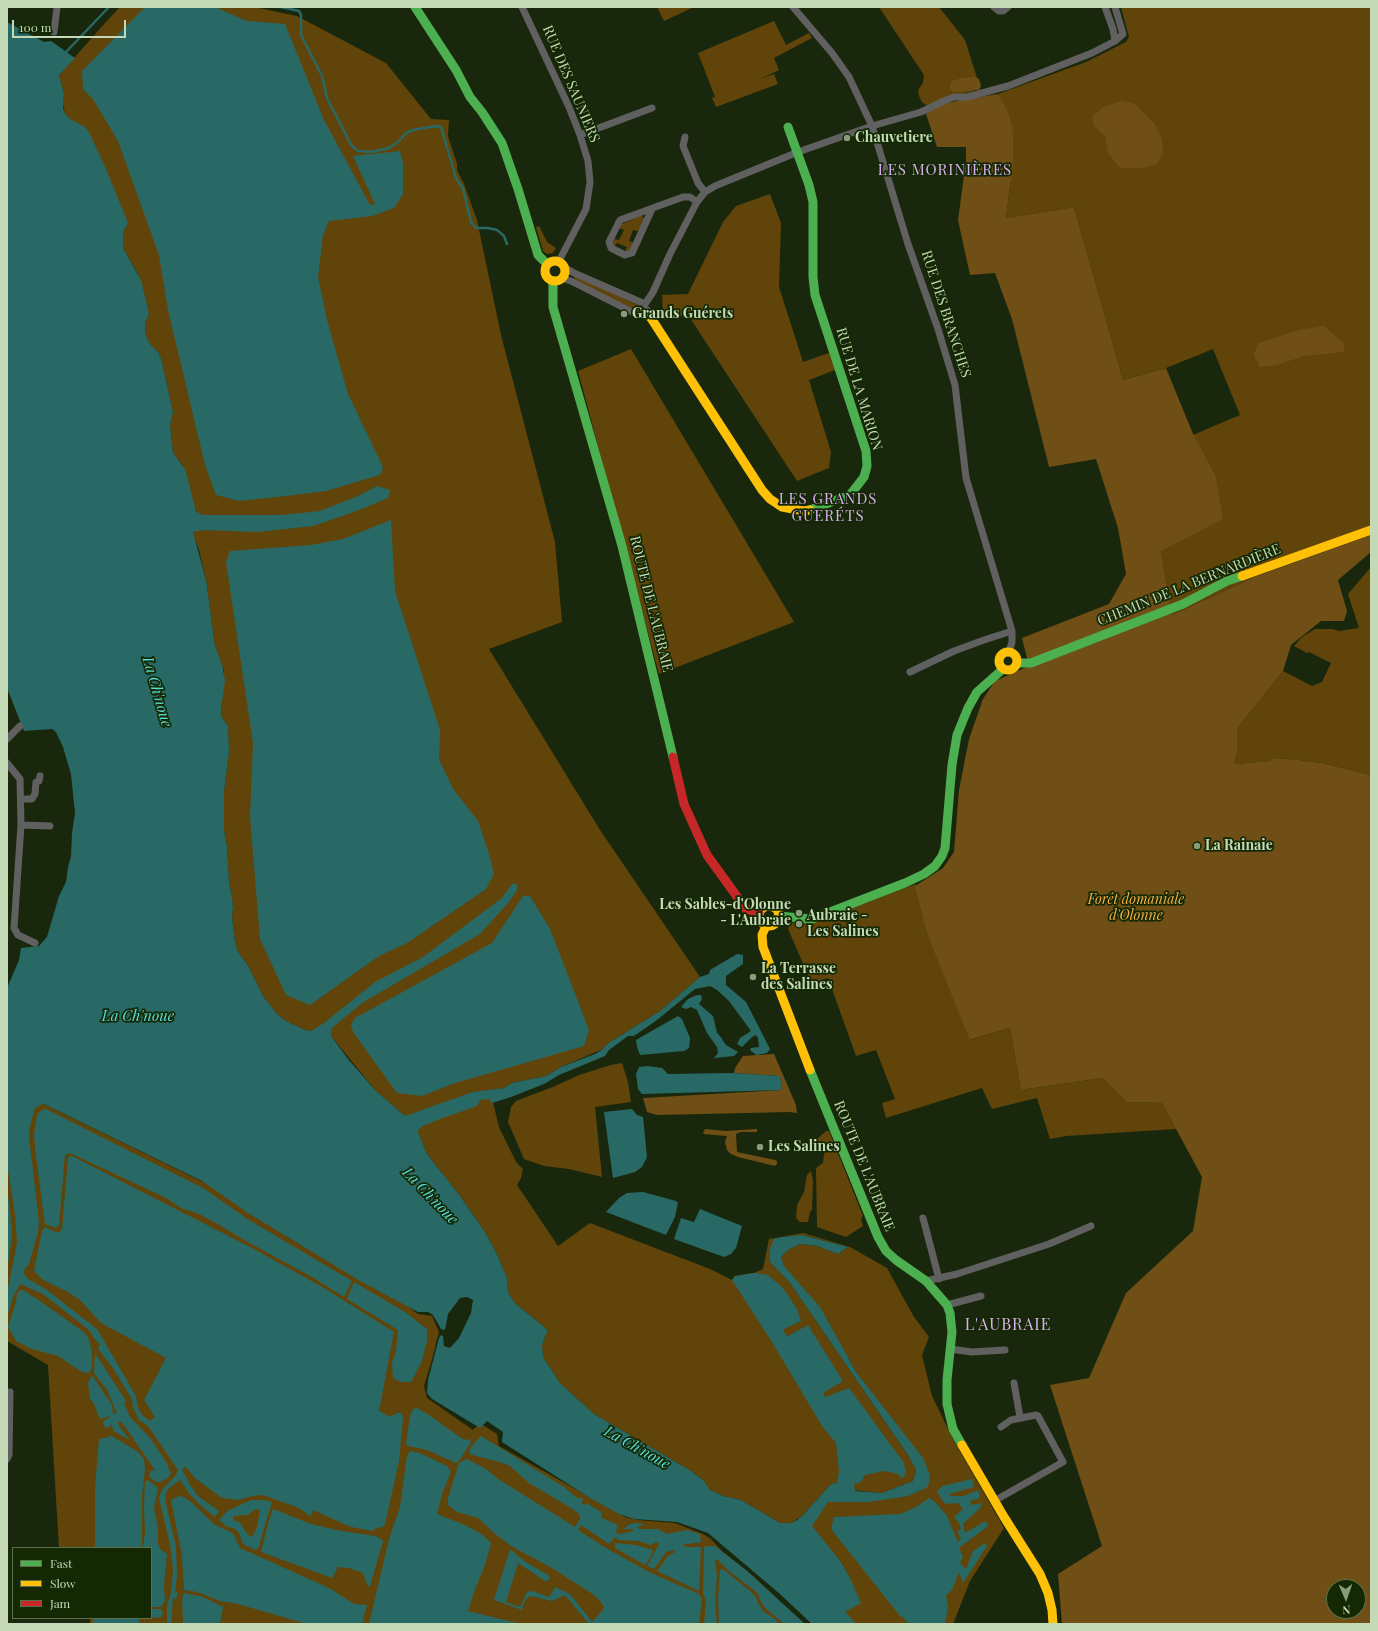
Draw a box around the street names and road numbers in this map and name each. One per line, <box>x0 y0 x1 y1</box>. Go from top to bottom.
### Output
street label: RUE DES SAUNIERS <box>539 23 603 145</box>
street label: RUE DES BRANCHES <box>918 248 974 380</box>
street label: RUE DE LA MARION <box>832 326 886 452</box>
street label: ROUTE DE L'AUBRAIE <box>626 534 676 674</box>
street label: CHEMIN DE LA BERNARDIÈRE <box>1095 540 1283 630</box>
street label: ROUTE DE L'AUBRAIE <box>830 1098 898 1234</box>

